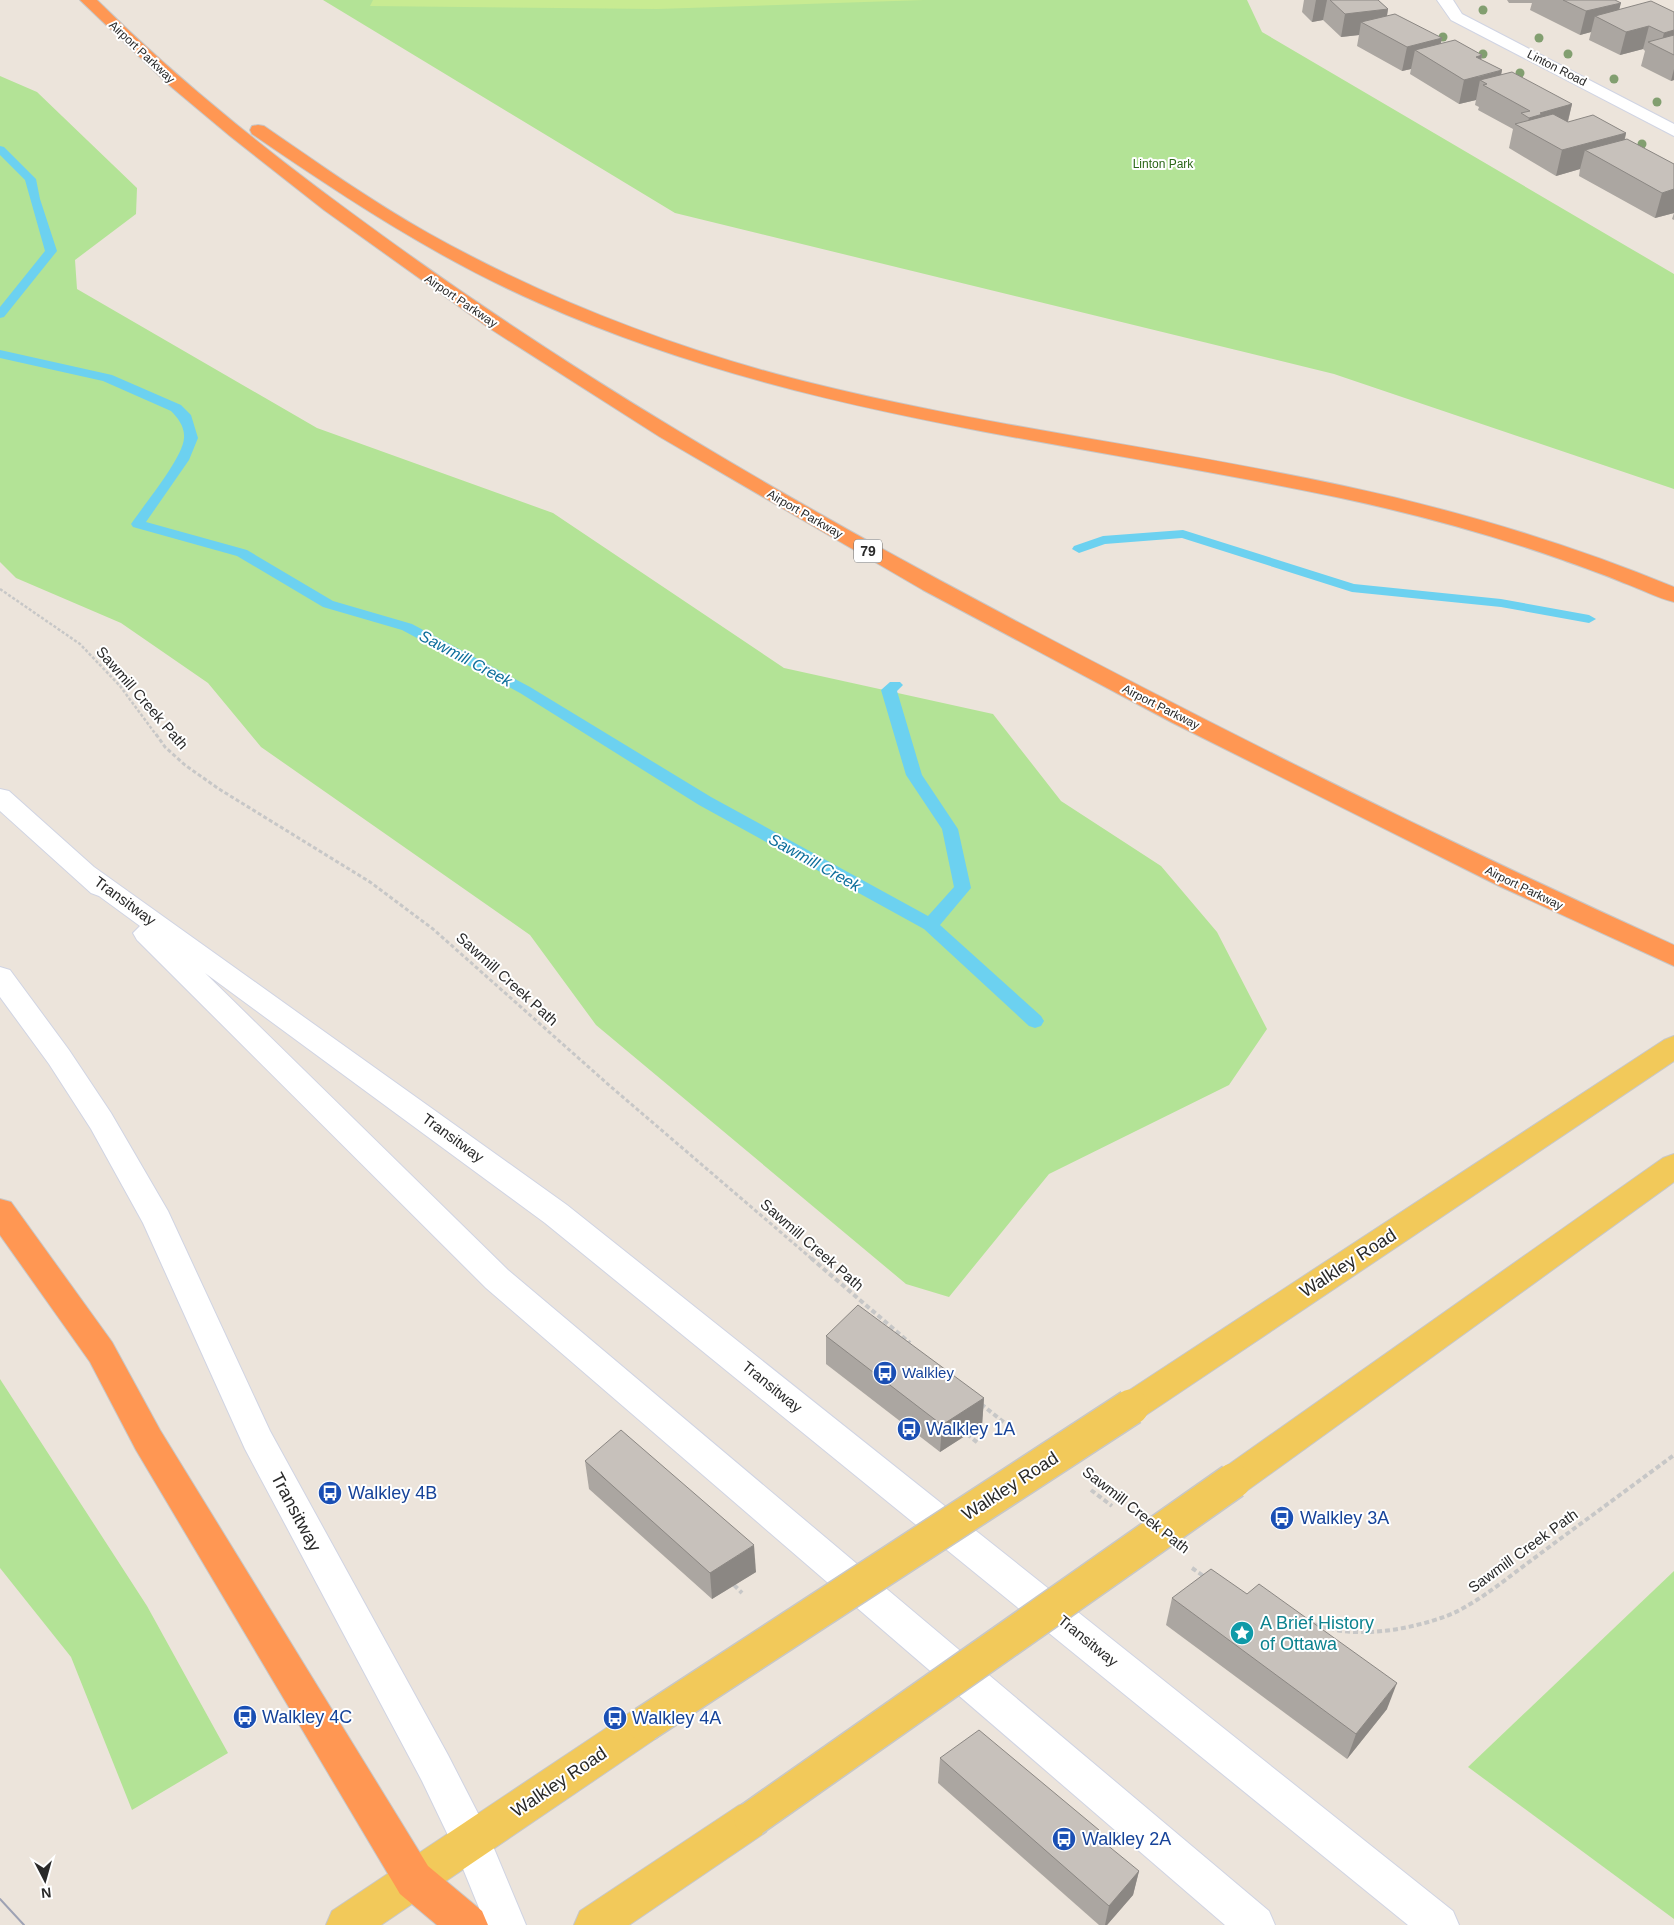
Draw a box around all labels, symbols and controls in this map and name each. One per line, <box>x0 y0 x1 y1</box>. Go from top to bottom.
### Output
street label: Airport Parkway <box>106 18 178 86</box>
street label: Linton Road <box>1525 47 1589 89</box>
park label: Linton Park <box>1133 157 1194 171</box>
street label: Airport Parkway <box>422 272 500 330</box>
street label: Airport Parkway <box>765 487 845 541</box>
road number: 79 <box>854 540 882 562</box>
water label: Sawmill Creek <box>417 627 516 690</box>
street label: Sawmill Creek Path <box>93 643 192 753</box>
street label: Airport Parkway <box>1120 682 1202 732</box>
water label: Sawmill Creek <box>766 830 864 895</box>
street label: Airport Parkway <box>1483 863 1565 913</box>
street label: Transitway <box>91 873 160 929</box>
street label: Sawmill Creek Path <box>453 929 562 1029</box>
street label: Transitway <box>419 1110 488 1166</box>
street label: Sawmill Creek Path <box>757 1195 867 1294</box>
street label: Walkley Road <box>1296 1225 1400 1301</box>
street label: Transitway <box>739 1357 806 1416</box>
bus stop icon: Walkley <box>872 1360 898 1386</box>
place label: Walkley <box>902 1364 954 1381</box>
bus stop icon: Walkley 1A <box>896 1416 922 1442</box>
place label: Walkley 1A <box>926 1419 1015 1439</box>
street label: Walkley Road <box>958 1448 1062 1524</box>
street label: Sawmill Creek Path <box>1080 1463 1193 1557</box>
street label: Transitway <box>267 1469 325 1555</box>
bus stop icon: Walkley 4B <box>317 1480 343 1506</box>
place label: Walkley 4B <box>348 1483 437 1503</box>
bus stop icon: Walkley 3A <box>1269 1505 1295 1531</box>
street label: Sawmill Creek Path <box>1465 1505 1581 1596</box>
place label: Walkley 3A <box>1300 1508 1389 1528</box>
street label: Transitway <box>1055 1611 1122 1670</box>
place label: A Brief History of Ottawa <box>1260 1613 1374 1654</box>
place icon: A Brief History of Ottawa <box>1229 1620 1255 1646</box>
bus stop icon: Walkley 4C <box>232 1704 258 1730</box>
bus stop icon: Walkley 4A <box>602 1705 628 1731</box>
place label: Walkley 4C <box>262 1707 352 1727</box>
place label: Walkley 4A <box>632 1708 721 1728</box>
street label: Walkley Road <box>508 1743 610 1821</box>
bus stop icon: Walkley 2A <box>1051 1826 1077 1852</box>
place label: Walkley 2A <box>1082 1829 1171 1849</box>
north arrow <box>20 1855 70 1905</box>
text: N <box>40 1884 52 1901</box>

